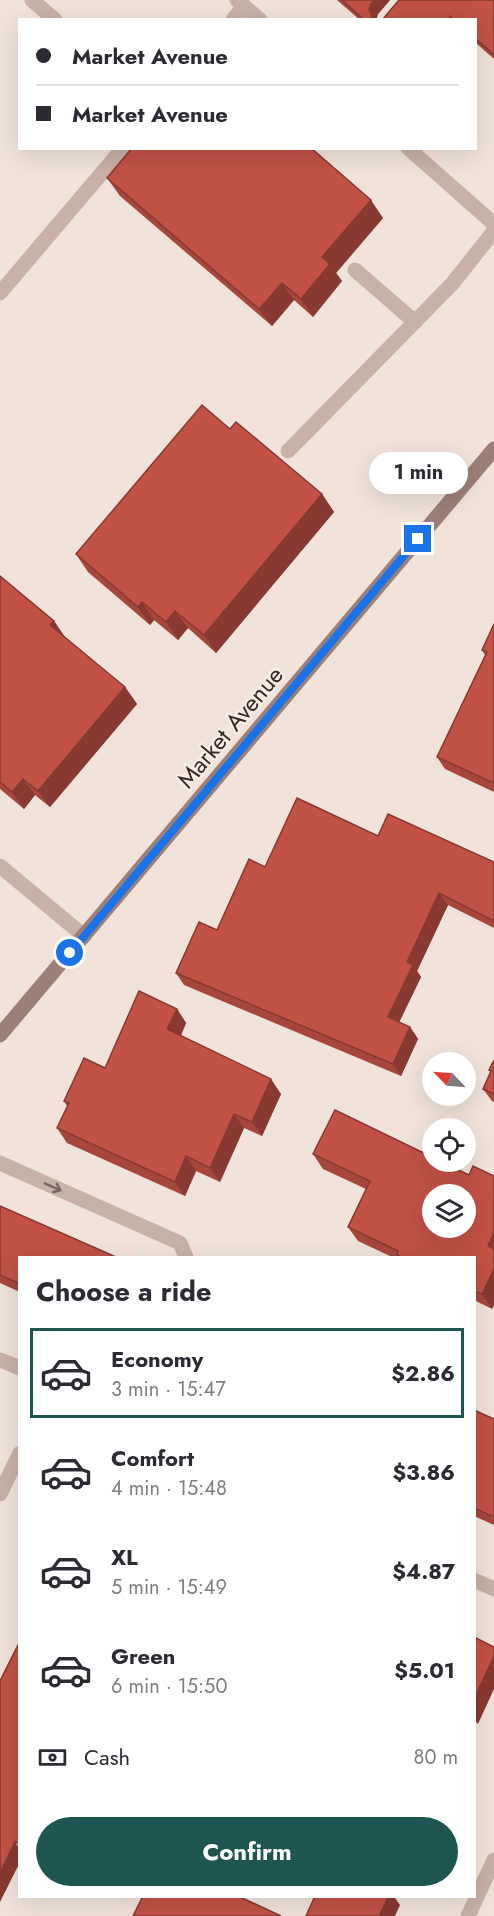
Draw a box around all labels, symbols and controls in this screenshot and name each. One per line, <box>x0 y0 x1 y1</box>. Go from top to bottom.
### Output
text: Market Avenue <box>72 40 228 72</box>
text: Market Avenue <box>72 98 228 130</box>
callout: 1 min <box>368 452 468 494</box>
text: 1 min <box>394 458 443 487</box>
route end <box>404 525 431 552</box>
street label: Market Avenue <box>169 658 291 796</box>
route start <box>56 939 83 966</box>
north arrow <box>422 1052 476 1106</box>
map controls <box>422 1052 476 1238</box>
button: locate <box>422 1118 476 1172</box>
one-way arrow <box>44 1182 62 1193</box>
button: layers <box>422 1184 476 1238</box>
text: Choose a ride <box>36 1272 211 1311</box>
text: Economy <box>111 1343 203 1375</box>
icon: car <box>39 1346 93 1400</box>
text: $2.86 <box>391 1357 455 1389</box>
text: 3 min · 15:47 <box>111 1375 226 1404</box>
text: Comfort <box>111 1442 194 1474</box>
icon: car <box>39 1445 93 1499</box>
text: $3.86 <box>392 1456 455 1488</box>
text: 4 min · 15:48 <box>111 1474 227 1503</box>
text: XL <box>111 1541 138 1573</box>
icon: car <box>39 1544 93 1598</box>
text: $4.87 <box>392 1555 455 1587</box>
text: 5 min · 15:49 <box>111 1573 227 1602</box>
text: Green <box>111 1640 175 1672</box>
icon: car <box>39 1643 93 1697</box>
text: $5.01 <box>394 1654 455 1686</box>
text: 6 min · 15:50 <box>111 1672 227 1701</box>
icon: cash <box>36 1741 69 1774</box>
text: Cash <box>84 1741 130 1773</box>
text: 80 m <box>413 1743 458 1772</box>
button: Confirm <box>36 1817 458 1886</box>

